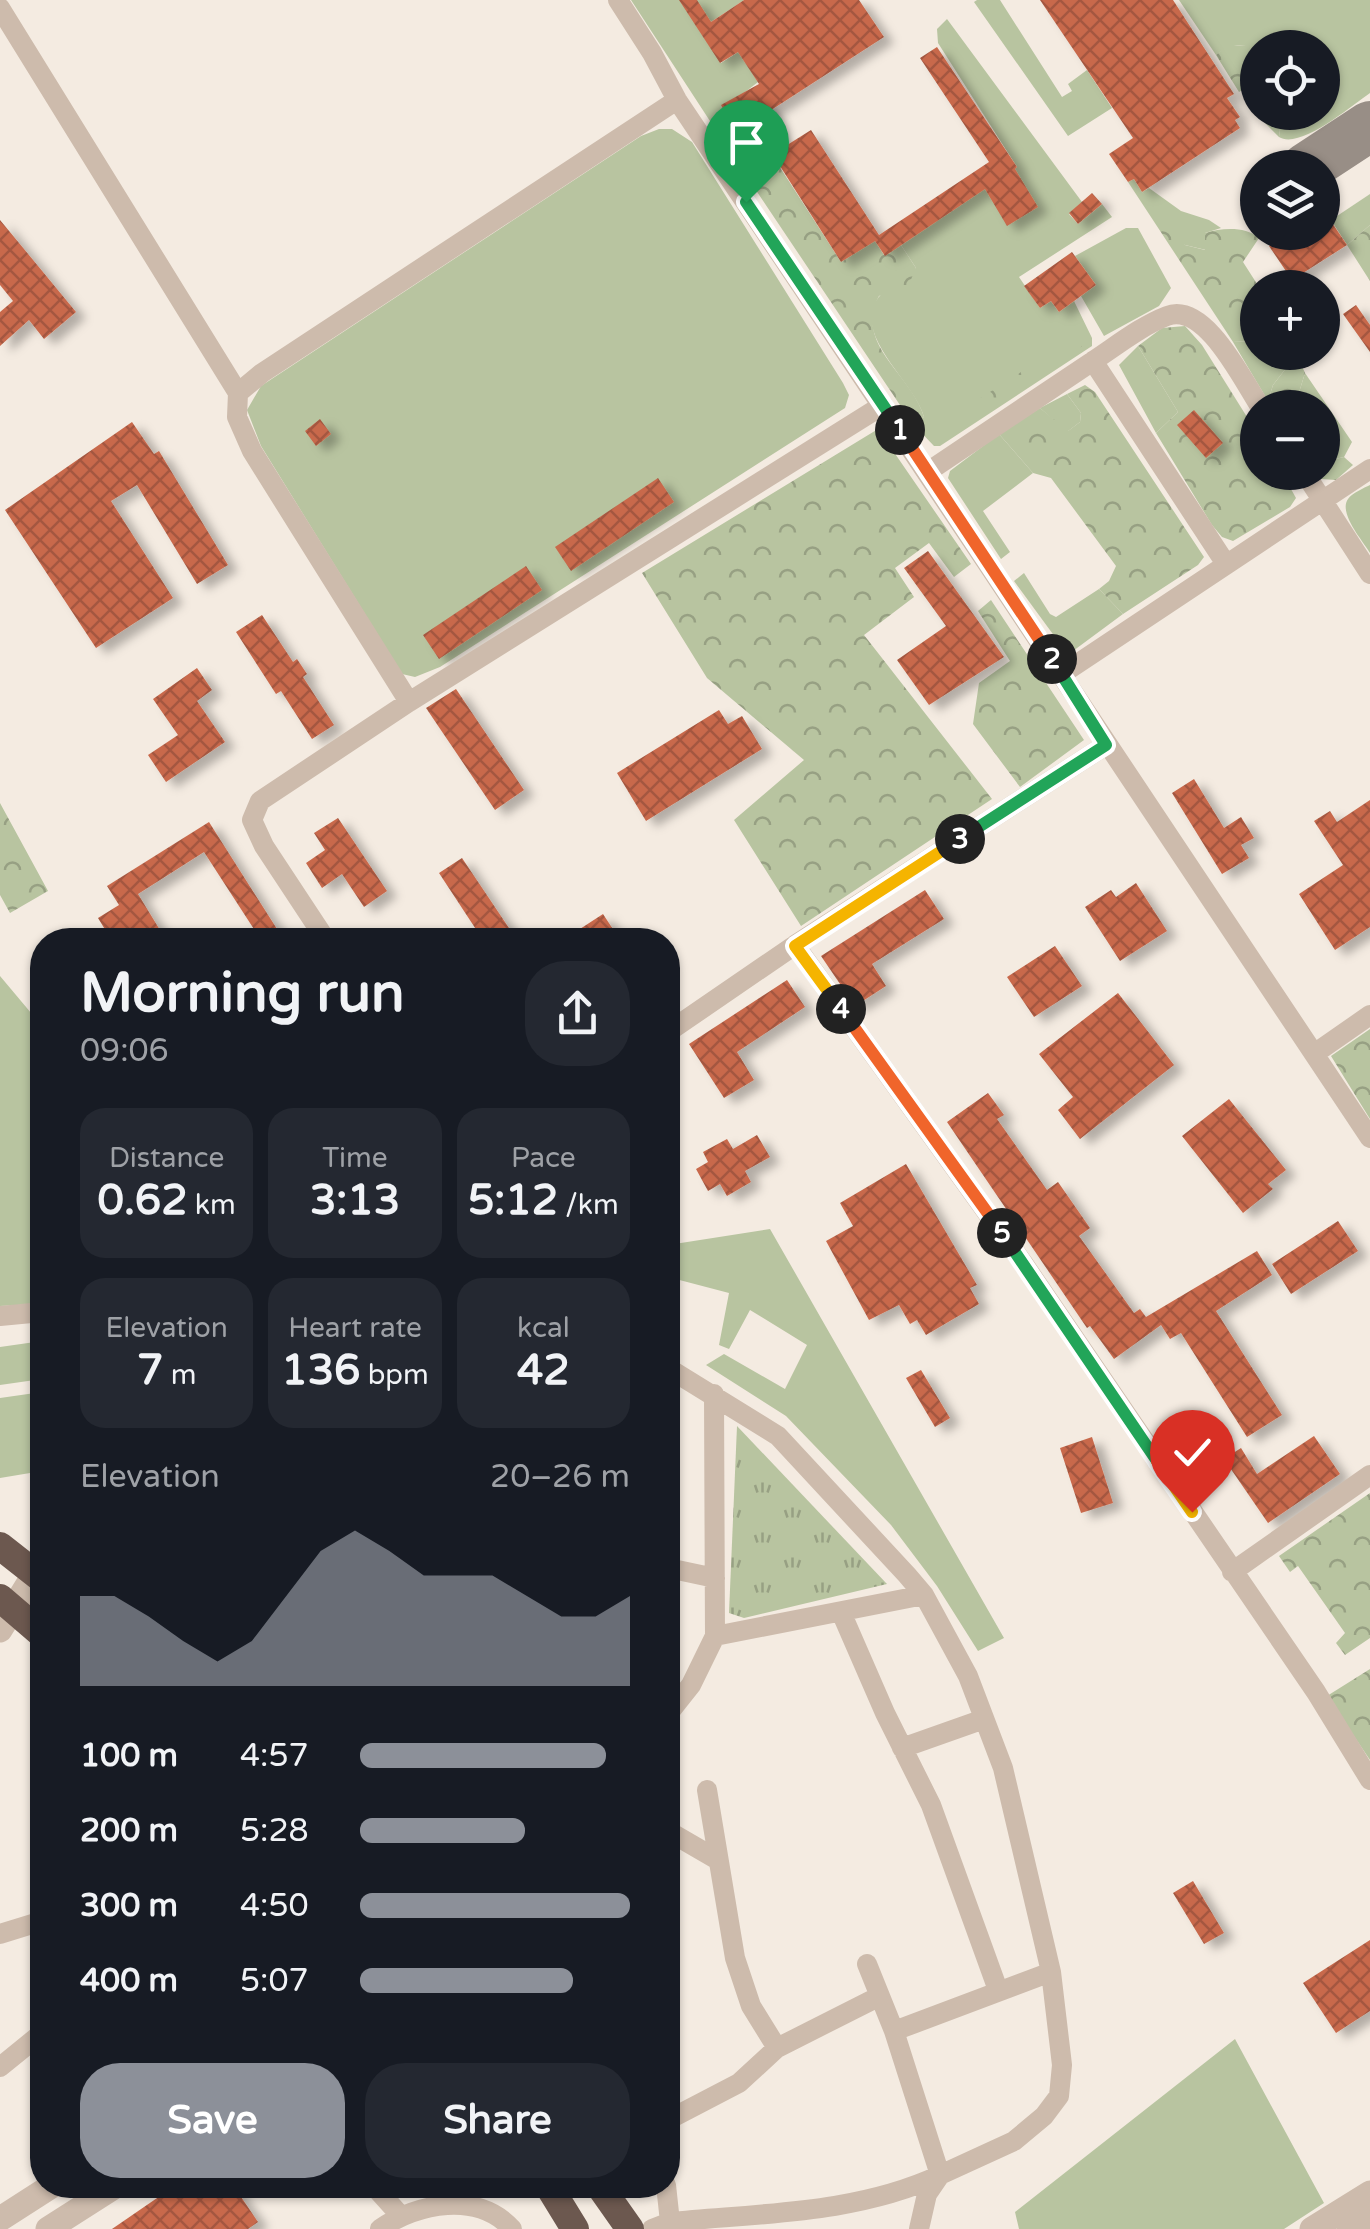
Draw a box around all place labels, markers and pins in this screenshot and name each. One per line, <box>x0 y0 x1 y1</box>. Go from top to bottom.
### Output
pin <box>704 100 789 203</box>
pin: 1 <box>875 405 925 455</box>
pin: 2 <box>1027 634 1077 684</box>
pin: 3 <box>935 814 985 864</box>
pin: 4 <box>816 984 866 1034</box>
pin: 5 <box>977 1208 1027 1258</box>
pin <box>1150 1410 1235 1513</box>

